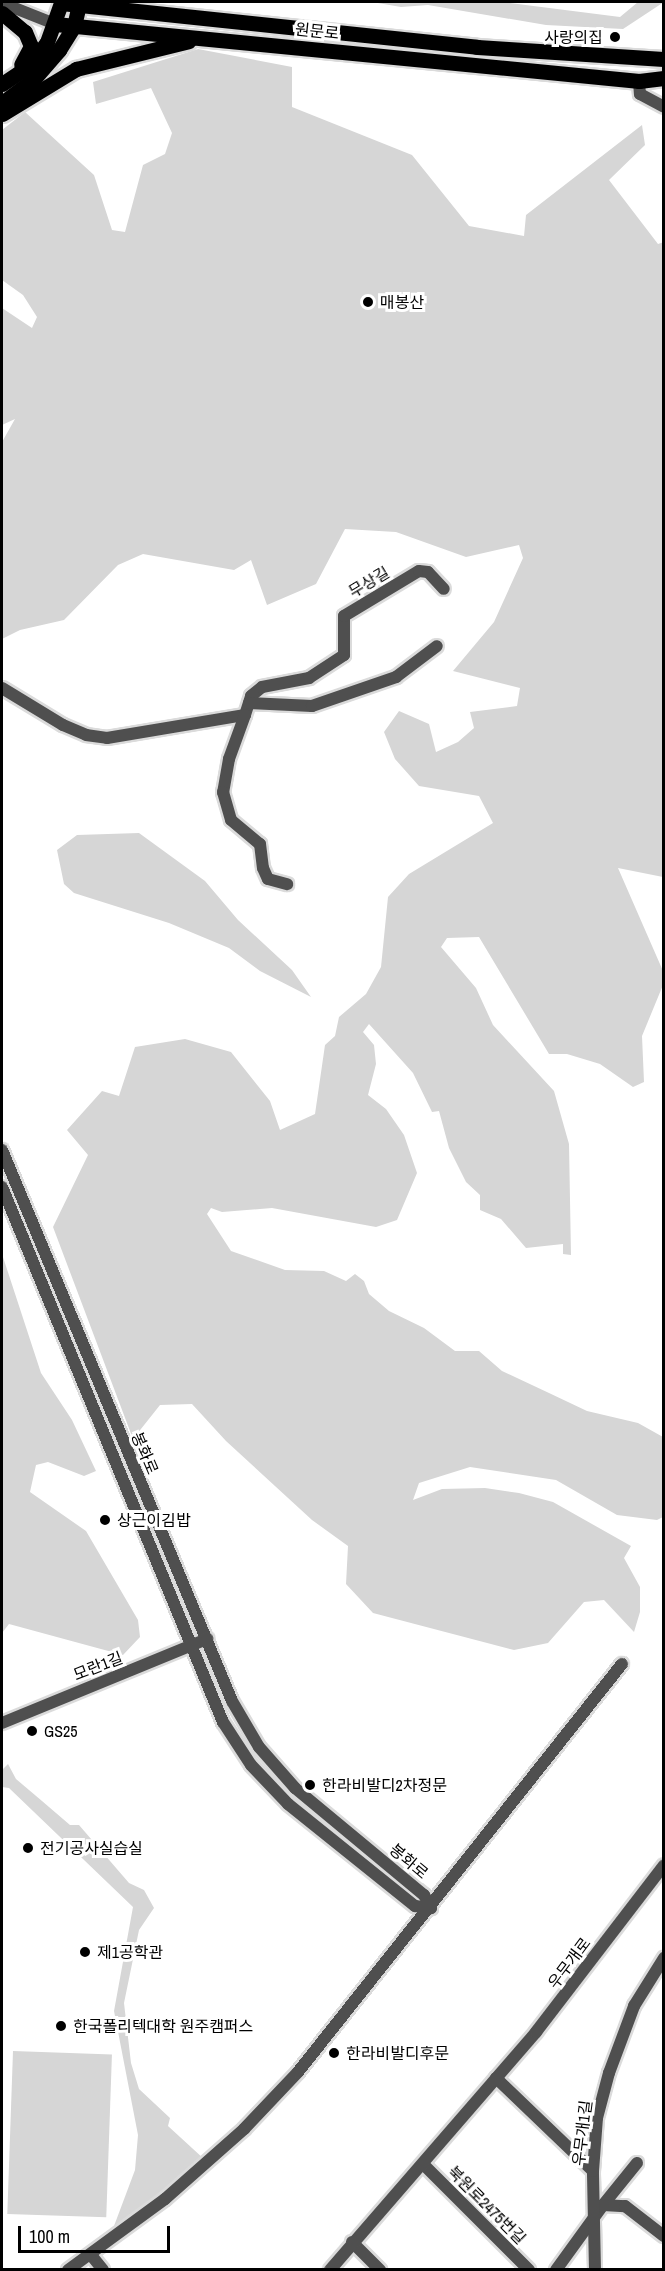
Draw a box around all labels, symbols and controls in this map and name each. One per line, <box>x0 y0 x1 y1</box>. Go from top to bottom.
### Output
street label: 원문로 <box>294 19 340 43</box>
place label: 사랑의집 <box>544 27 603 47</box>
marker: 사랑의집 <box>608 30 622 44</box>
place label: 매봉산 <box>380 292 424 312</box>
marker: 매봉산 <box>361 295 375 309</box>
street label: 무상길 <box>345 562 393 602</box>
street label: 봉화로 <box>128 1429 162 1477</box>
place label: 상근이김밥 <box>117 1510 191 1530</box>
marker: 상근이김밥 <box>98 1513 112 1527</box>
street label: 모란1길 <box>71 1648 125 1684</box>
place label: GS25 <box>44 1721 78 1741</box>
marker: GS25 <box>25 1724 39 1738</box>
place label: 한라비발디2차정문 <box>322 1775 447 1795</box>
marker: 한라비발디2차정문 <box>303 1778 317 1792</box>
place label: 전기공사실습실 <box>40 1838 143 1858</box>
street label: 봉화로 <box>386 1839 432 1883</box>
marker: 전기공사실습실 <box>21 1841 35 1855</box>
street label: 우무개로 <box>544 1934 594 1992</box>
place label: 제1공학관 <box>97 1942 163 1962</box>
marker: 제1공학관 <box>78 1945 92 1959</box>
place label: 한국폴리텍대학 원주캠퍼스 <box>73 2016 253 2036</box>
marker: 한국폴리텍대학 원주캠퍼스 <box>54 2019 68 2033</box>
place label: 한라비발디후문 <box>346 2043 449 2063</box>
marker: 한라비발디후문 <box>327 2046 341 2060</box>
street label: 우무개1길 <box>568 2099 596 2167</box>
street label: 북원로2475번길 <box>444 2162 530 2248</box>
scale bar <box>21 2214 172 2252</box>
text: 100 m <box>29 2224 70 2249</box>

